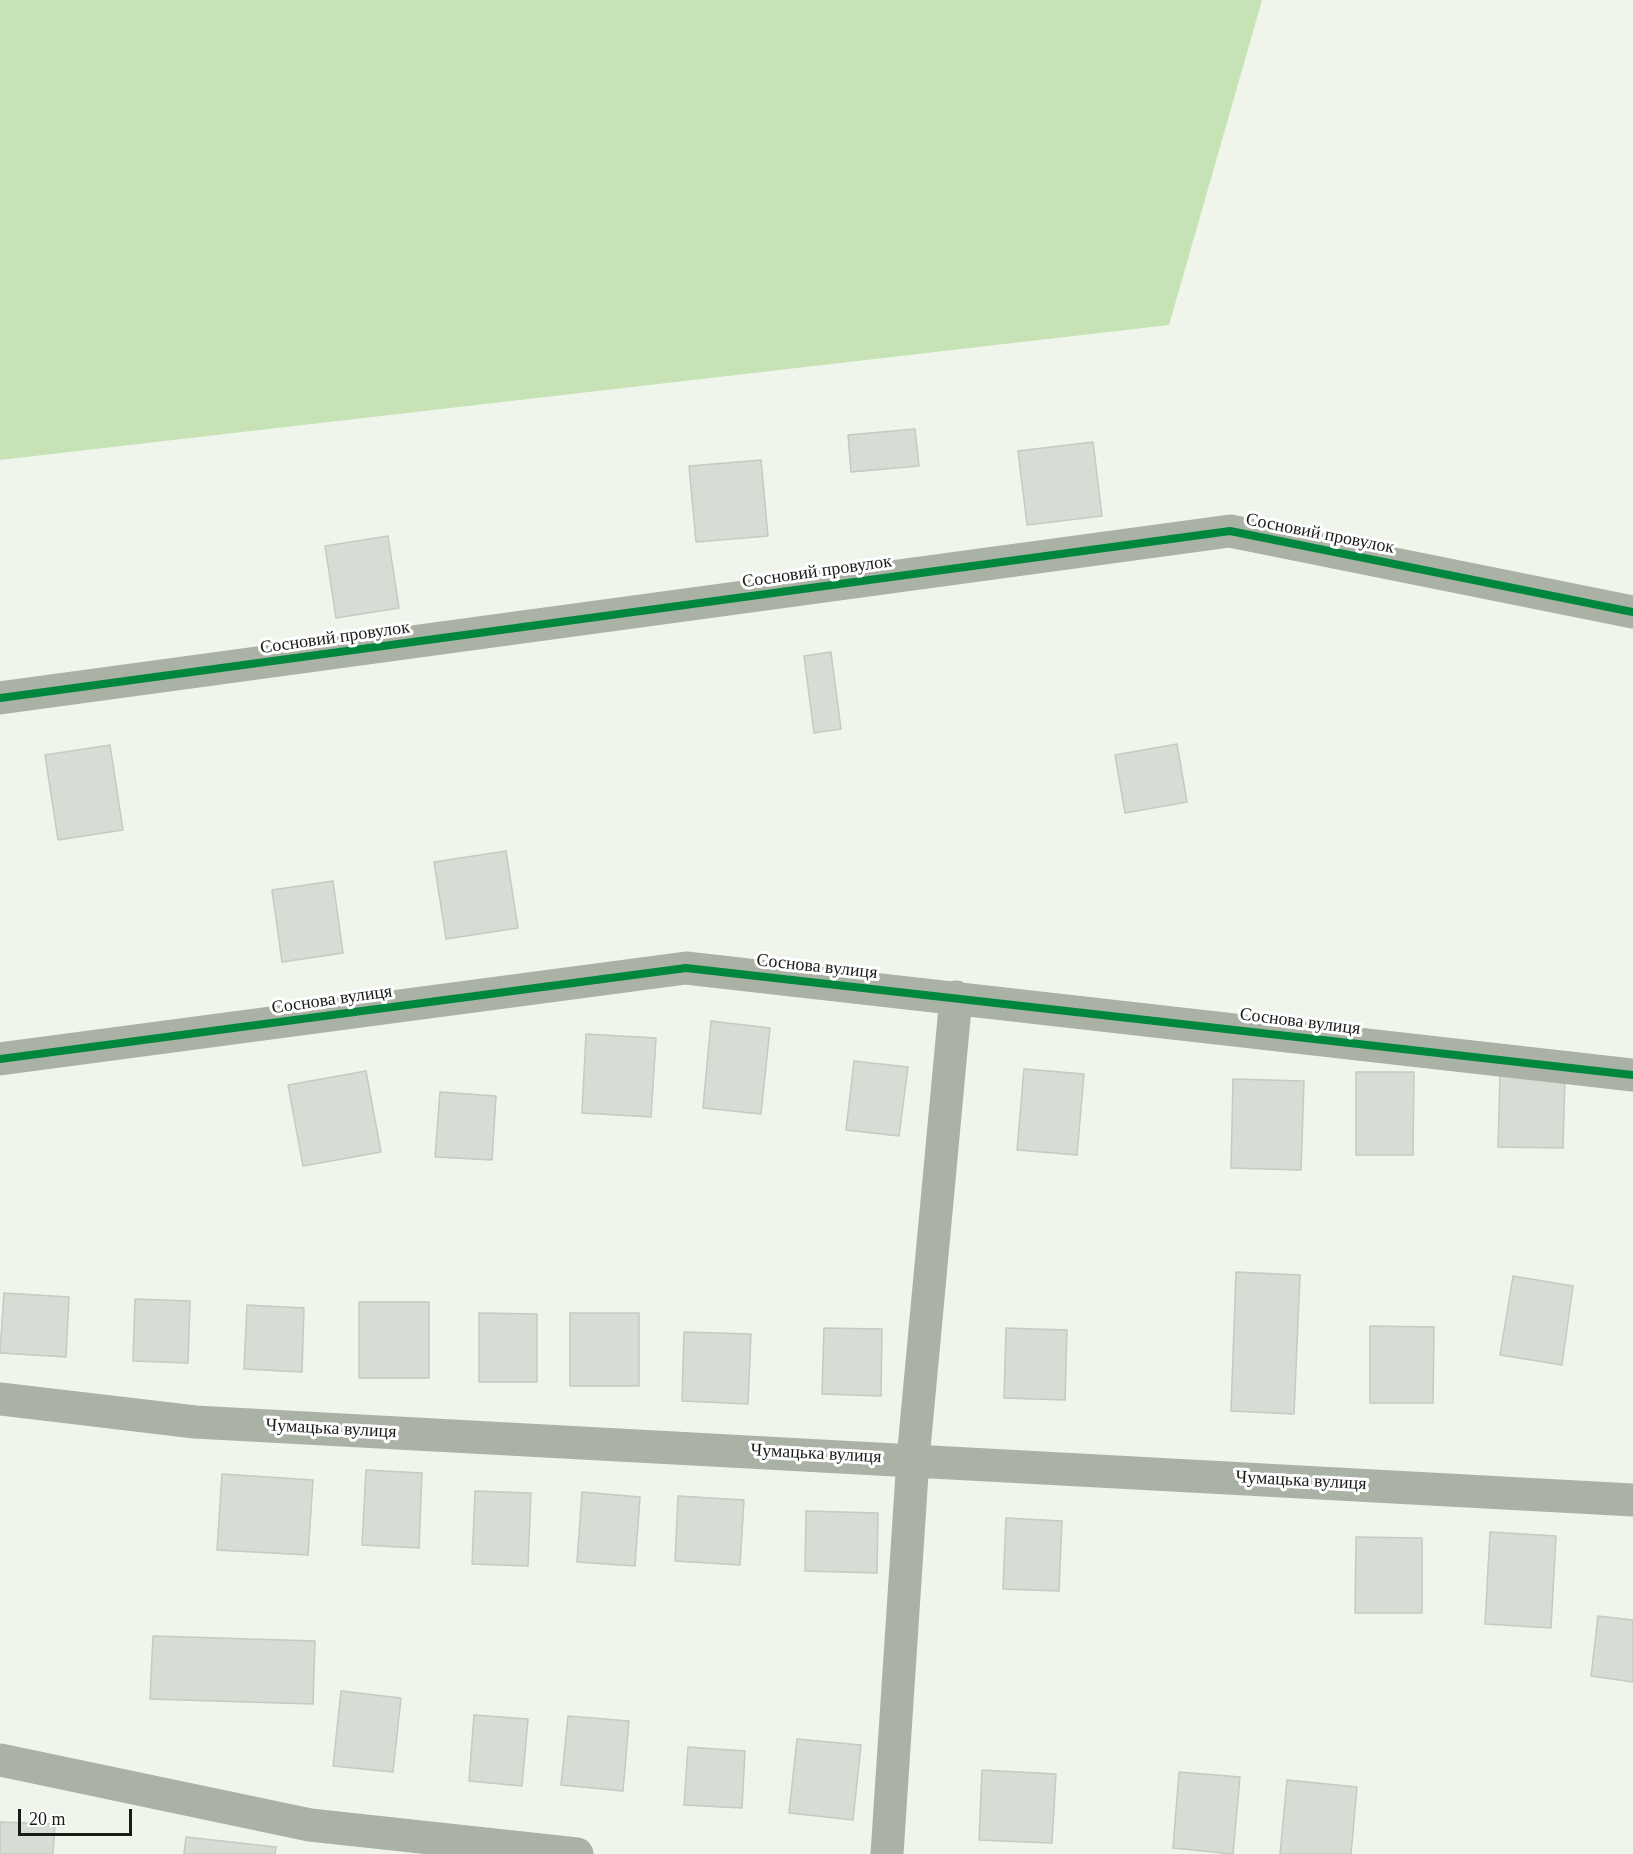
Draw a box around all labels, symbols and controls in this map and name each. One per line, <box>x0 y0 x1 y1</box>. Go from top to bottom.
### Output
street label: Сосновий провулок <box>1244 509 1396 559</box>
street label: Сосновий провулок <box>741 551 893 593</box>
street label: Сосновий провулок <box>259 617 411 659</box>
street label: Соснова вулиця <box>755 950 879 984</box>
street label: Соснова вулиця <box>270 981 394 1019</box>
street label: Соснова вулиця <box>1238 1004 1362 1040</box>
street label: Чумацька вулиця <box>265 1415 397 1443</box>
street label: Чумацька вулиця <box>750 1440 882 1468</box>
street label: Чумацька вулиця <box>1235 1467 1367 1495</box>
scale bar <box>21 1797 135 1835</box>
text: 20 m <box>29 1809 66 1829</box>

